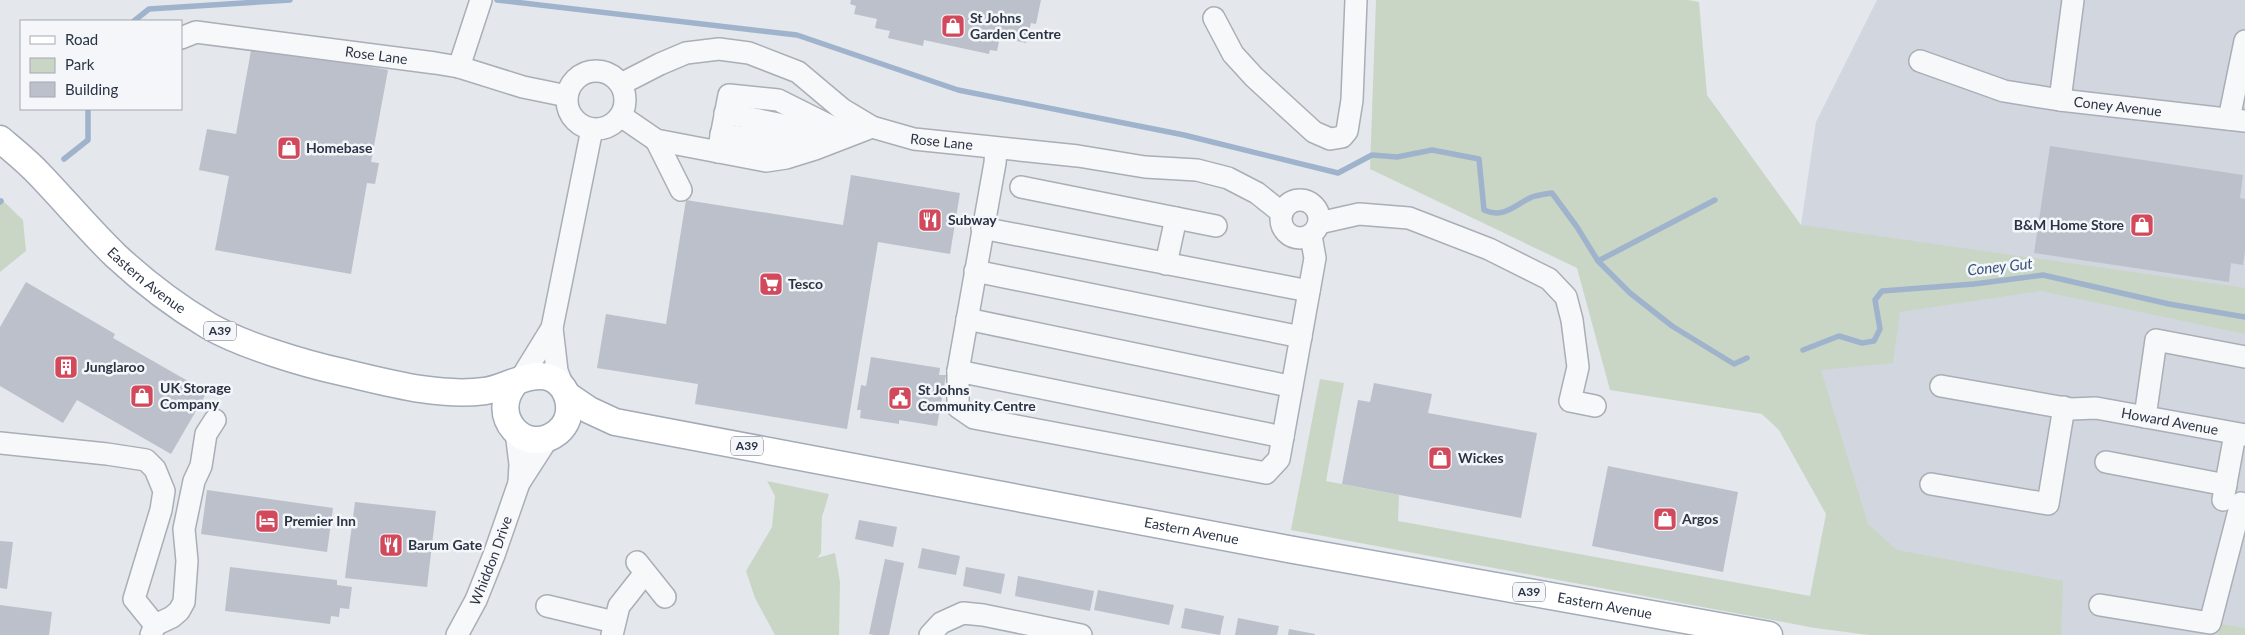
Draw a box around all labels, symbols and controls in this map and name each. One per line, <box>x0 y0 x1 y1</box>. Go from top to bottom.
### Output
place label: St Johns Garden Centre <box>970 9 1062 42</box>
shop icon: St Johns Garden Centre <box>940 13 966 39</box>
legend <box>20 20 182 110</box>
text: Road <box>65 30 98 48</box>
street label: Rose Lane <box>344 42 409 67</box>
text: Park <box>65 55 95 73</box>
text: Building <box>65 80 118 98</box>
street label: Coney Avenue <box>2073 93 2163 120</box>
street label: Rose Lane <box>910 130 974 153</box>
shop icon: Homebase <box>276 135 302 161</box>
place label: Homebase <box>306 139 373 156</box>
restaurant icon: Subway <box>917 207 943 233</box>
place label: Subway <box>948 211 997 228</box>
shop icon: B&M Home Store <box>2129 212 2155 238</box>
place label: B&M Home Store <box>2014 216 2125 233</box>
street label: Eastern Avenue <box>104 243 189 317</box>
water label: Coney Gut <box>1966 254 2034 278</box>
supermarket icon: Tesco <box>758 271 784 297</box>
place label: Tesco <box>788 275 823 292</box>
road number: A39 <box>204 322 236 341</box>
building icon: Junglaroo <box>53 354 79 380</box>
place label: Junglaroo <box>84 358 145 375</box>
place label: UK Storage Company <box>160 379 231 412</box>
place label: St Johns Community Centre <box>918 381 1036 414</box>
shop icon: UK Storage Company <box>129 383 155 409</box>
public building icon: St Johns Community Centre <box>887 385 913 411</box>
street label: Howard Avenue <box>2120 404 2220 438</box>
road number: A39 <box>731 436 763 456</box>
shop icon: Wickes <box>1427 445 1453 471</box>
place label: Wickes <box>1458 449 1504 466</box>
shop icon: Argos <box>1652 506 1678 532</box>
hotel icon: Premier Inn <box>254 508 280 534</box>
place label: Argos <box>1681 510 1718 527</box>
place label: Premier Inn <box>284 512 356 529</box>
street label: Eastern Avenue <box>1143 513 1240 548</box>
street label: Whiddon Drive <box>466 514 515 607</box>
restaurant icon: Barum Gate <box>378 532 404 558</box>
place label: Barum Gate <box>408 536 483 553</box>
road number: A39 <box>1513 582 1545 602</box>
street label: Eastern Avenue <box>1556 588 1654 622</box>

